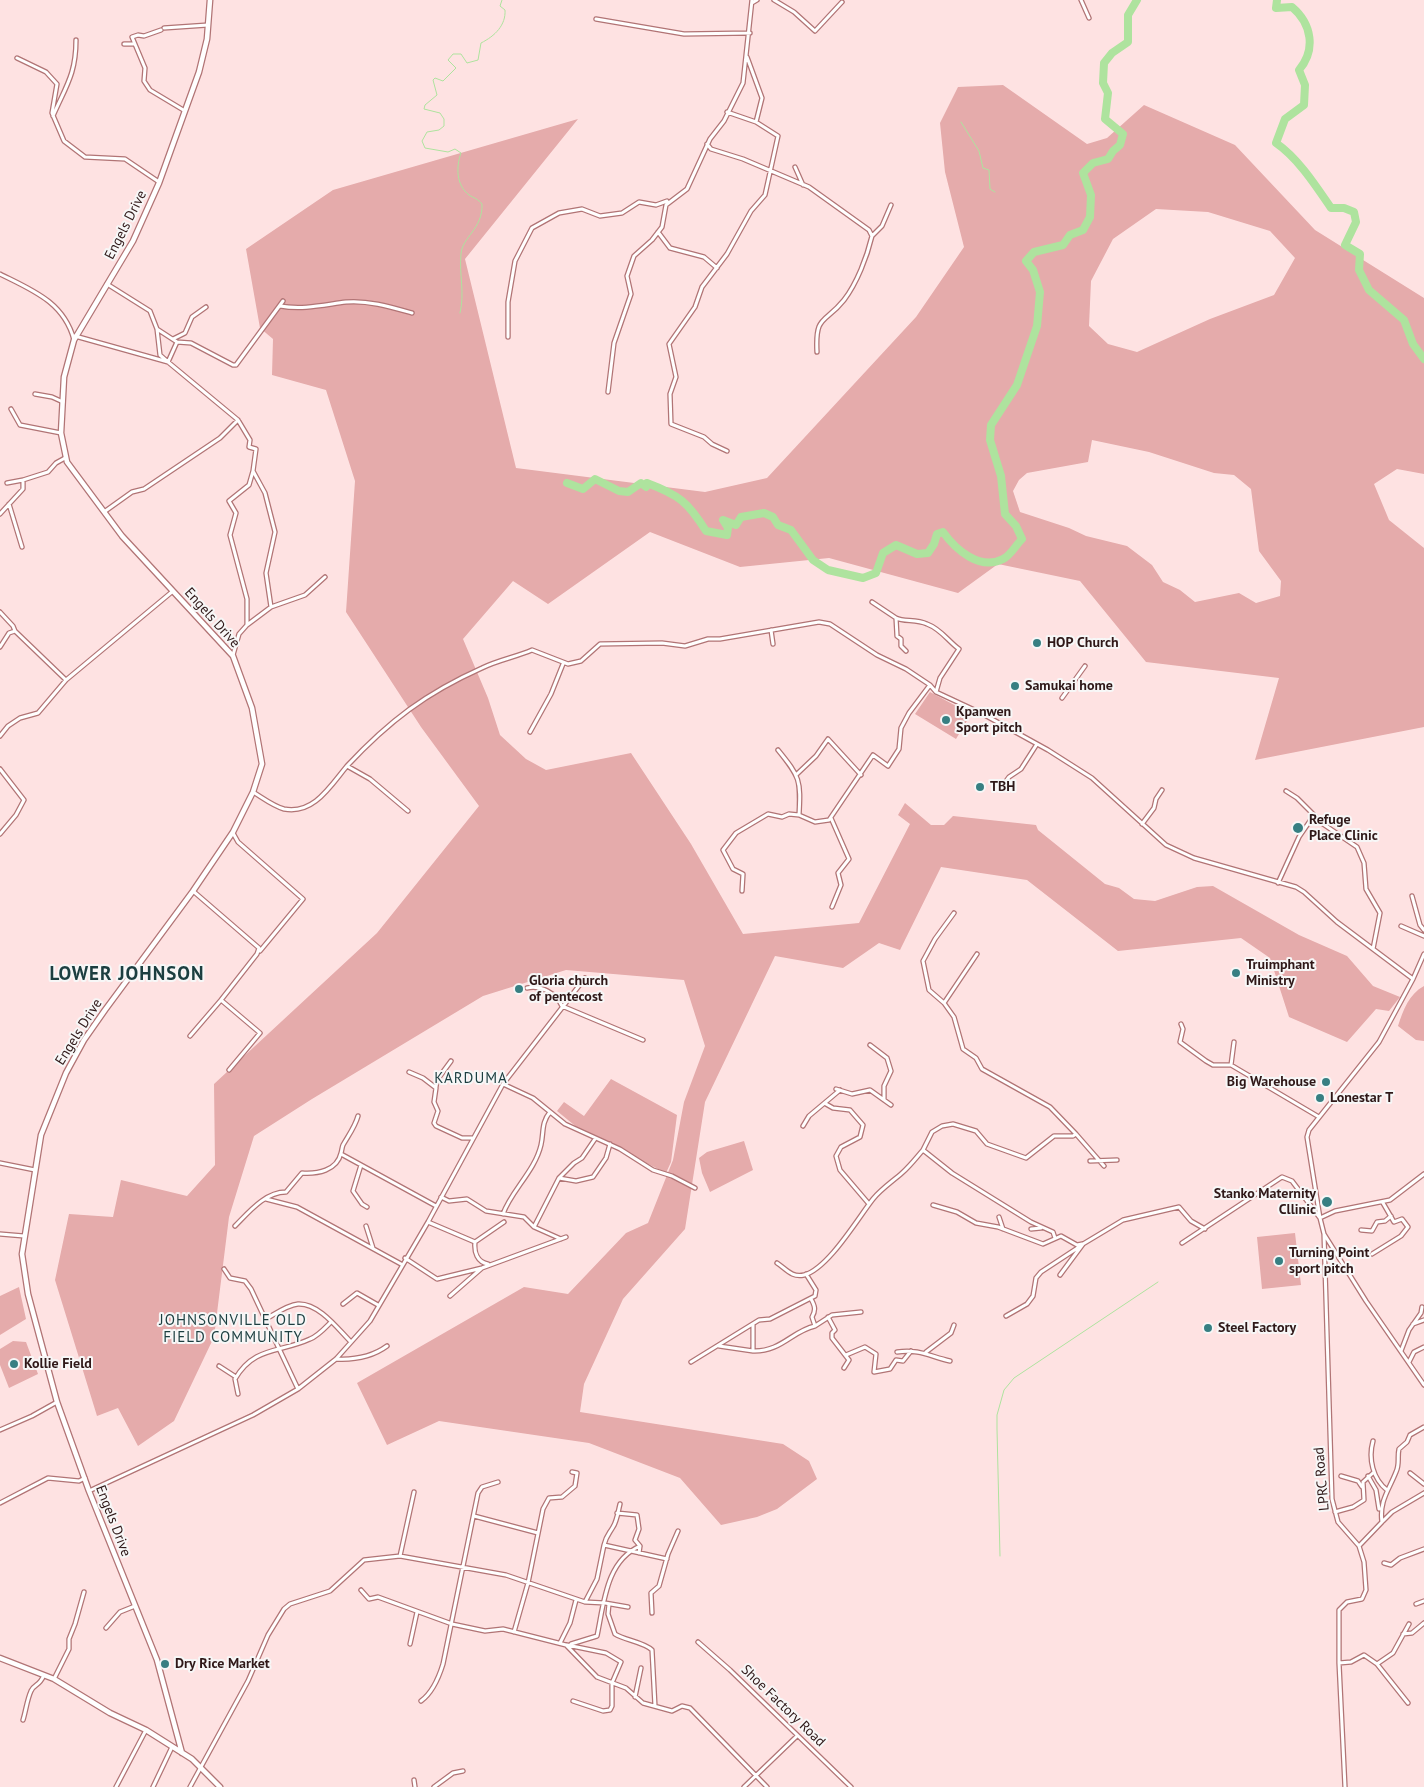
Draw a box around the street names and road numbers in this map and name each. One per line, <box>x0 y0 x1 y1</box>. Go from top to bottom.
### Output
street label: Engels Drive <box>102 188 150 262</box>
street label: Engels Drive <box>181 585 243 651</box>
street label: Engels Drive <box>52 996 106 1068</box>
street label: LPRC Road <box>1311 1446 1333 1512</box>
street label: Engels Drive <box>92 1483 134 1559</box>
street label: Shoe Factory Road <box>737 1662 829 1750</box>

